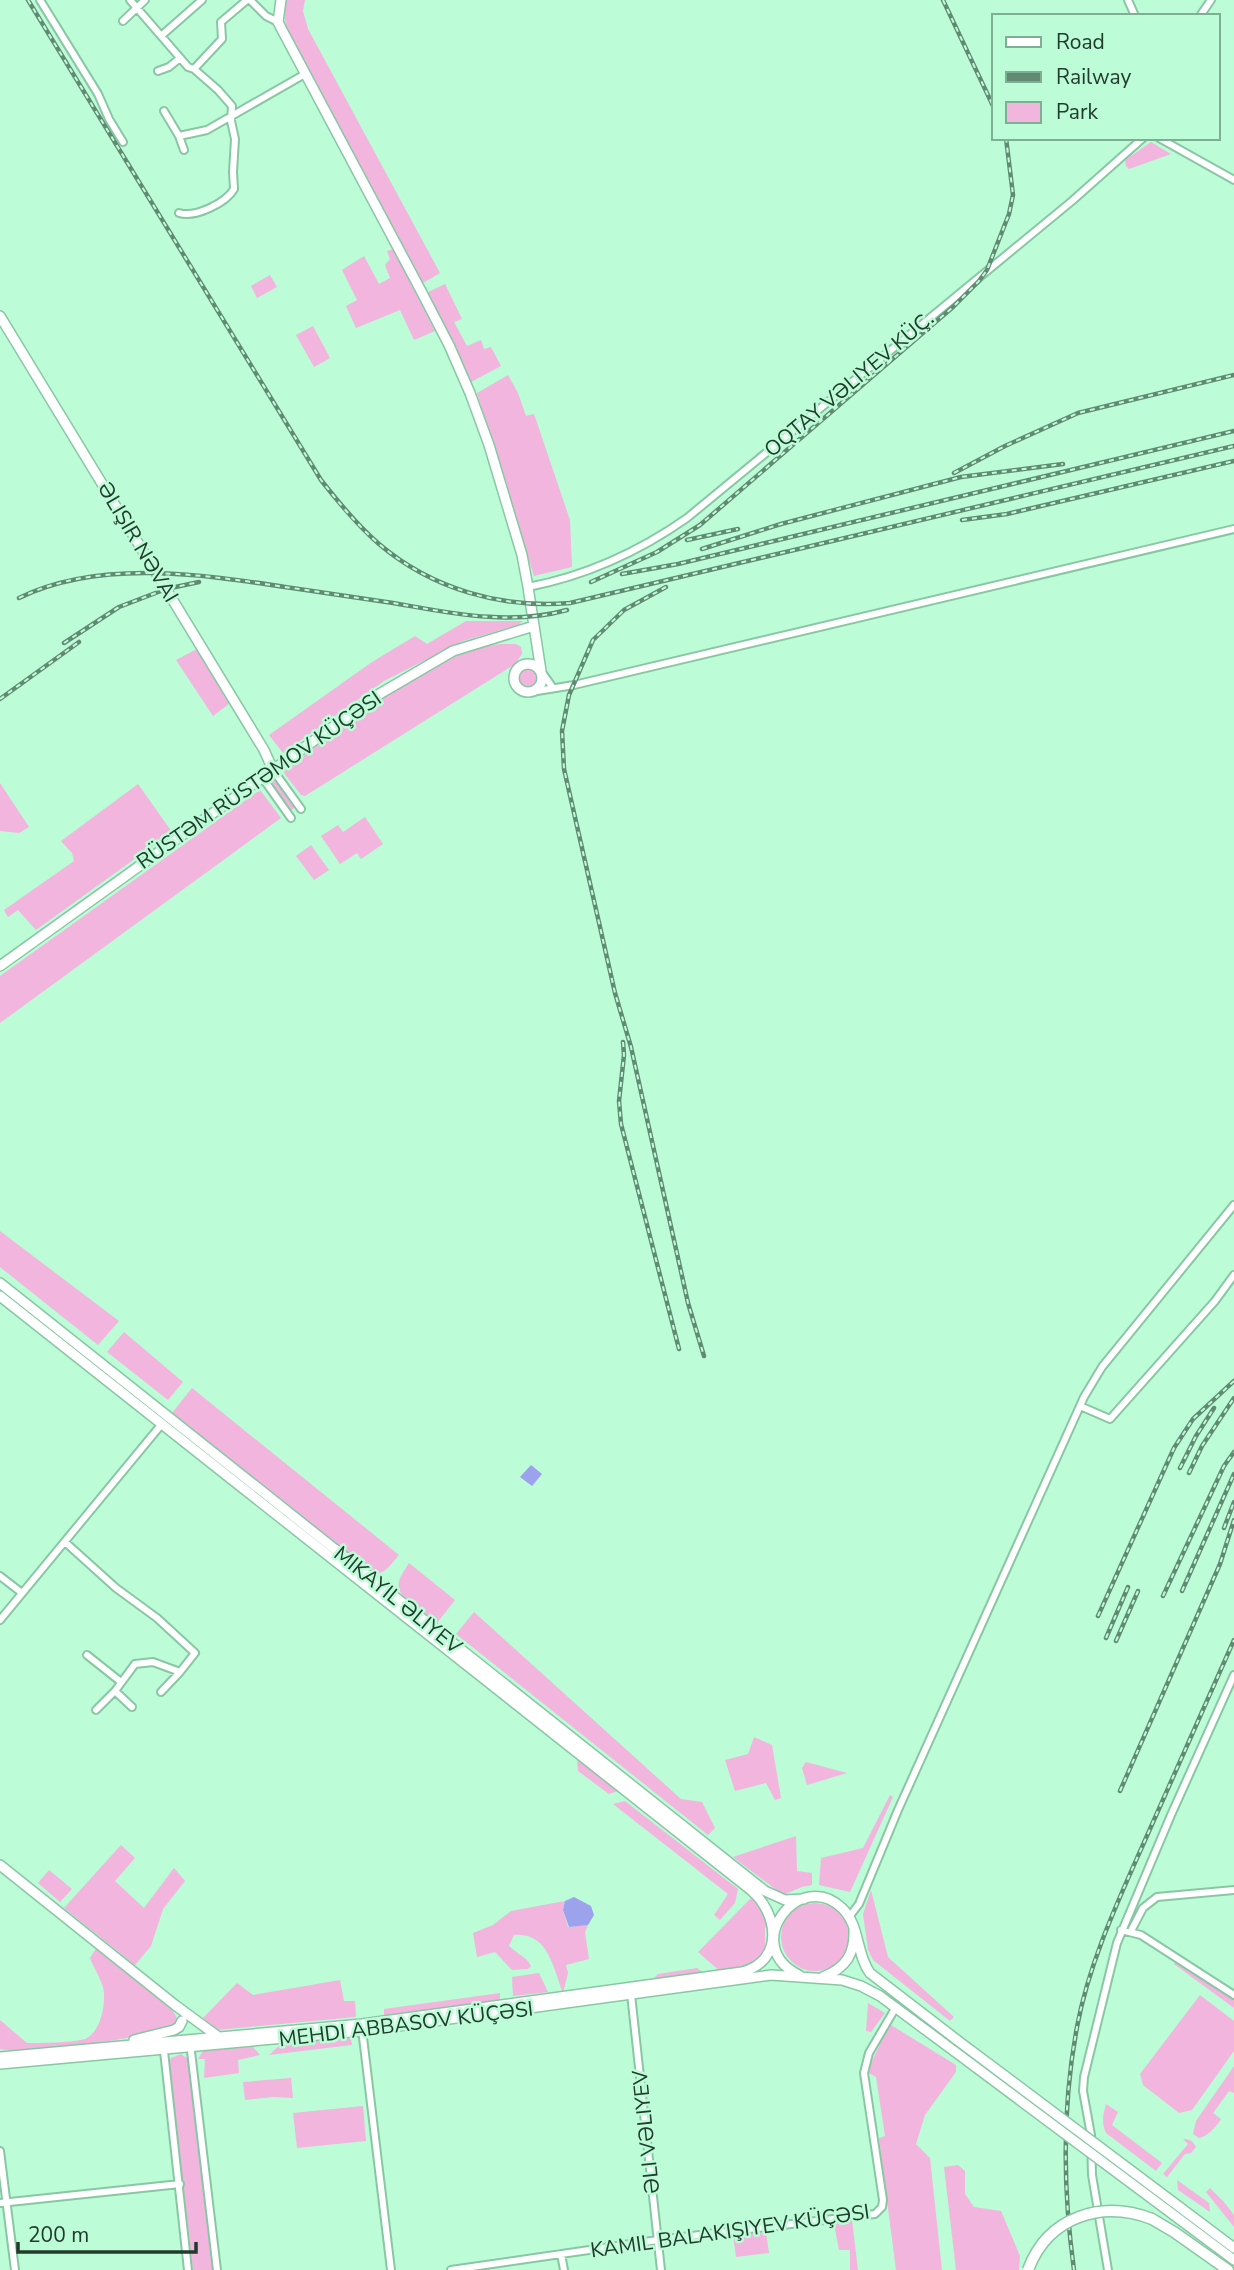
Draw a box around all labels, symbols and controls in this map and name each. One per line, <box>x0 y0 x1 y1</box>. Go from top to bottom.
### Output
legend <box>992 14 1220 140</box>
text: Road <box>1056 28 1105 56</box>
text: Railway <box>1056 63 1131 91</box>
text: Park <box>1056 98 1098 126</box>
street label: OQTAY VƏLIYEV KÜÇ. <box>758 305 940 463</box>
street label: ƏLIŞIR NƏVAI <box>91 477 185 607</box>
street label: RÜSTƏM RÜSTƏMOV KÜÇƏSI <box>131 685 387 875</box>
street label: MIKAYIL ƏLIYEV <box>328 1540 468 1661</box>
street label: MEHDI ABBASOV KÜÇƏSI <box>277 1995 535 2053</box>
street label: ƏLI VƏLIYEV <box>626 2068 666 2195</box>
street label: KAMIL BALAKIŞIYEV KÜÇƏSI <box>589 2198 871 2264</box>
scale bar <box>18 2210 196 2254</box>
text: 200 m <box>28 2221 89 2249</box>

